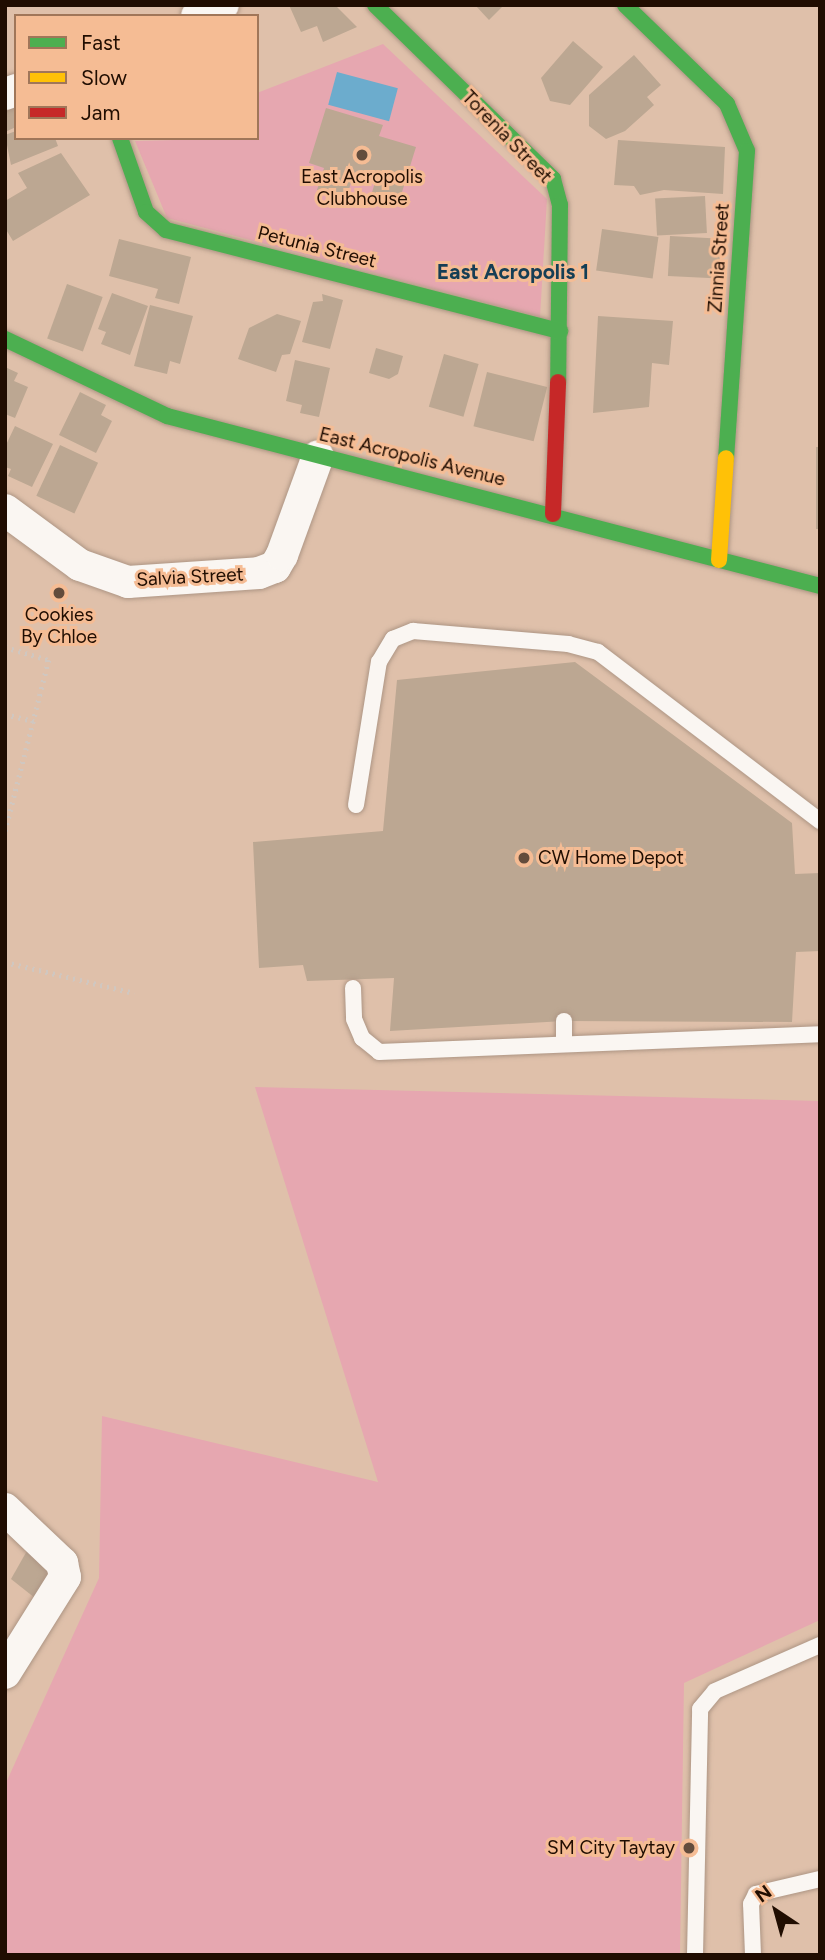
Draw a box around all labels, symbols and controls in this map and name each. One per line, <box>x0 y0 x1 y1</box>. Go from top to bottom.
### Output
legend <box>14 14 259 140</box>
text: Fast <box>81 30 121 55</box>
text: Slow <box>81 65 127 90</box>
street label: Torenia Street <box>457 86 557 188</box>
text: Jam <box>81 100 120 125</box>
marker: East Acropolis Clubhouse <box>354 147 370 163</box>
place label: East Acropolis Clubhouse <box>301 166 423 210</box>
street label: Zinnia Street <box>704 202 734 314</box>
street label: Petunia Street <box>255 221 379 273</box>
district label: East Acropolis 1 <box>437 259 589 285</box>
street label: East Acropolis Avenue <box>317 423 507 491</box>
street label: Salvia Street <box>136 563 244 591</box>
marker: Cookies By Chloe <box>51 585 67 601</box>
place label: Cookies By Chloe <box>21 604 97 648</box>
place label: CW Home Depot <box>538 847 684 869</box>
marker: CW Home Depot <box>516 850 532 866</box>
place label: SM City Taytay <box>547 1837 675 1859</box>
marker: SM City Taytay <box>681 1840 697 1856</box>
north arrow <box>741 1876 811 1946</box>
text: N <box>751 1880 776 1907</box>

